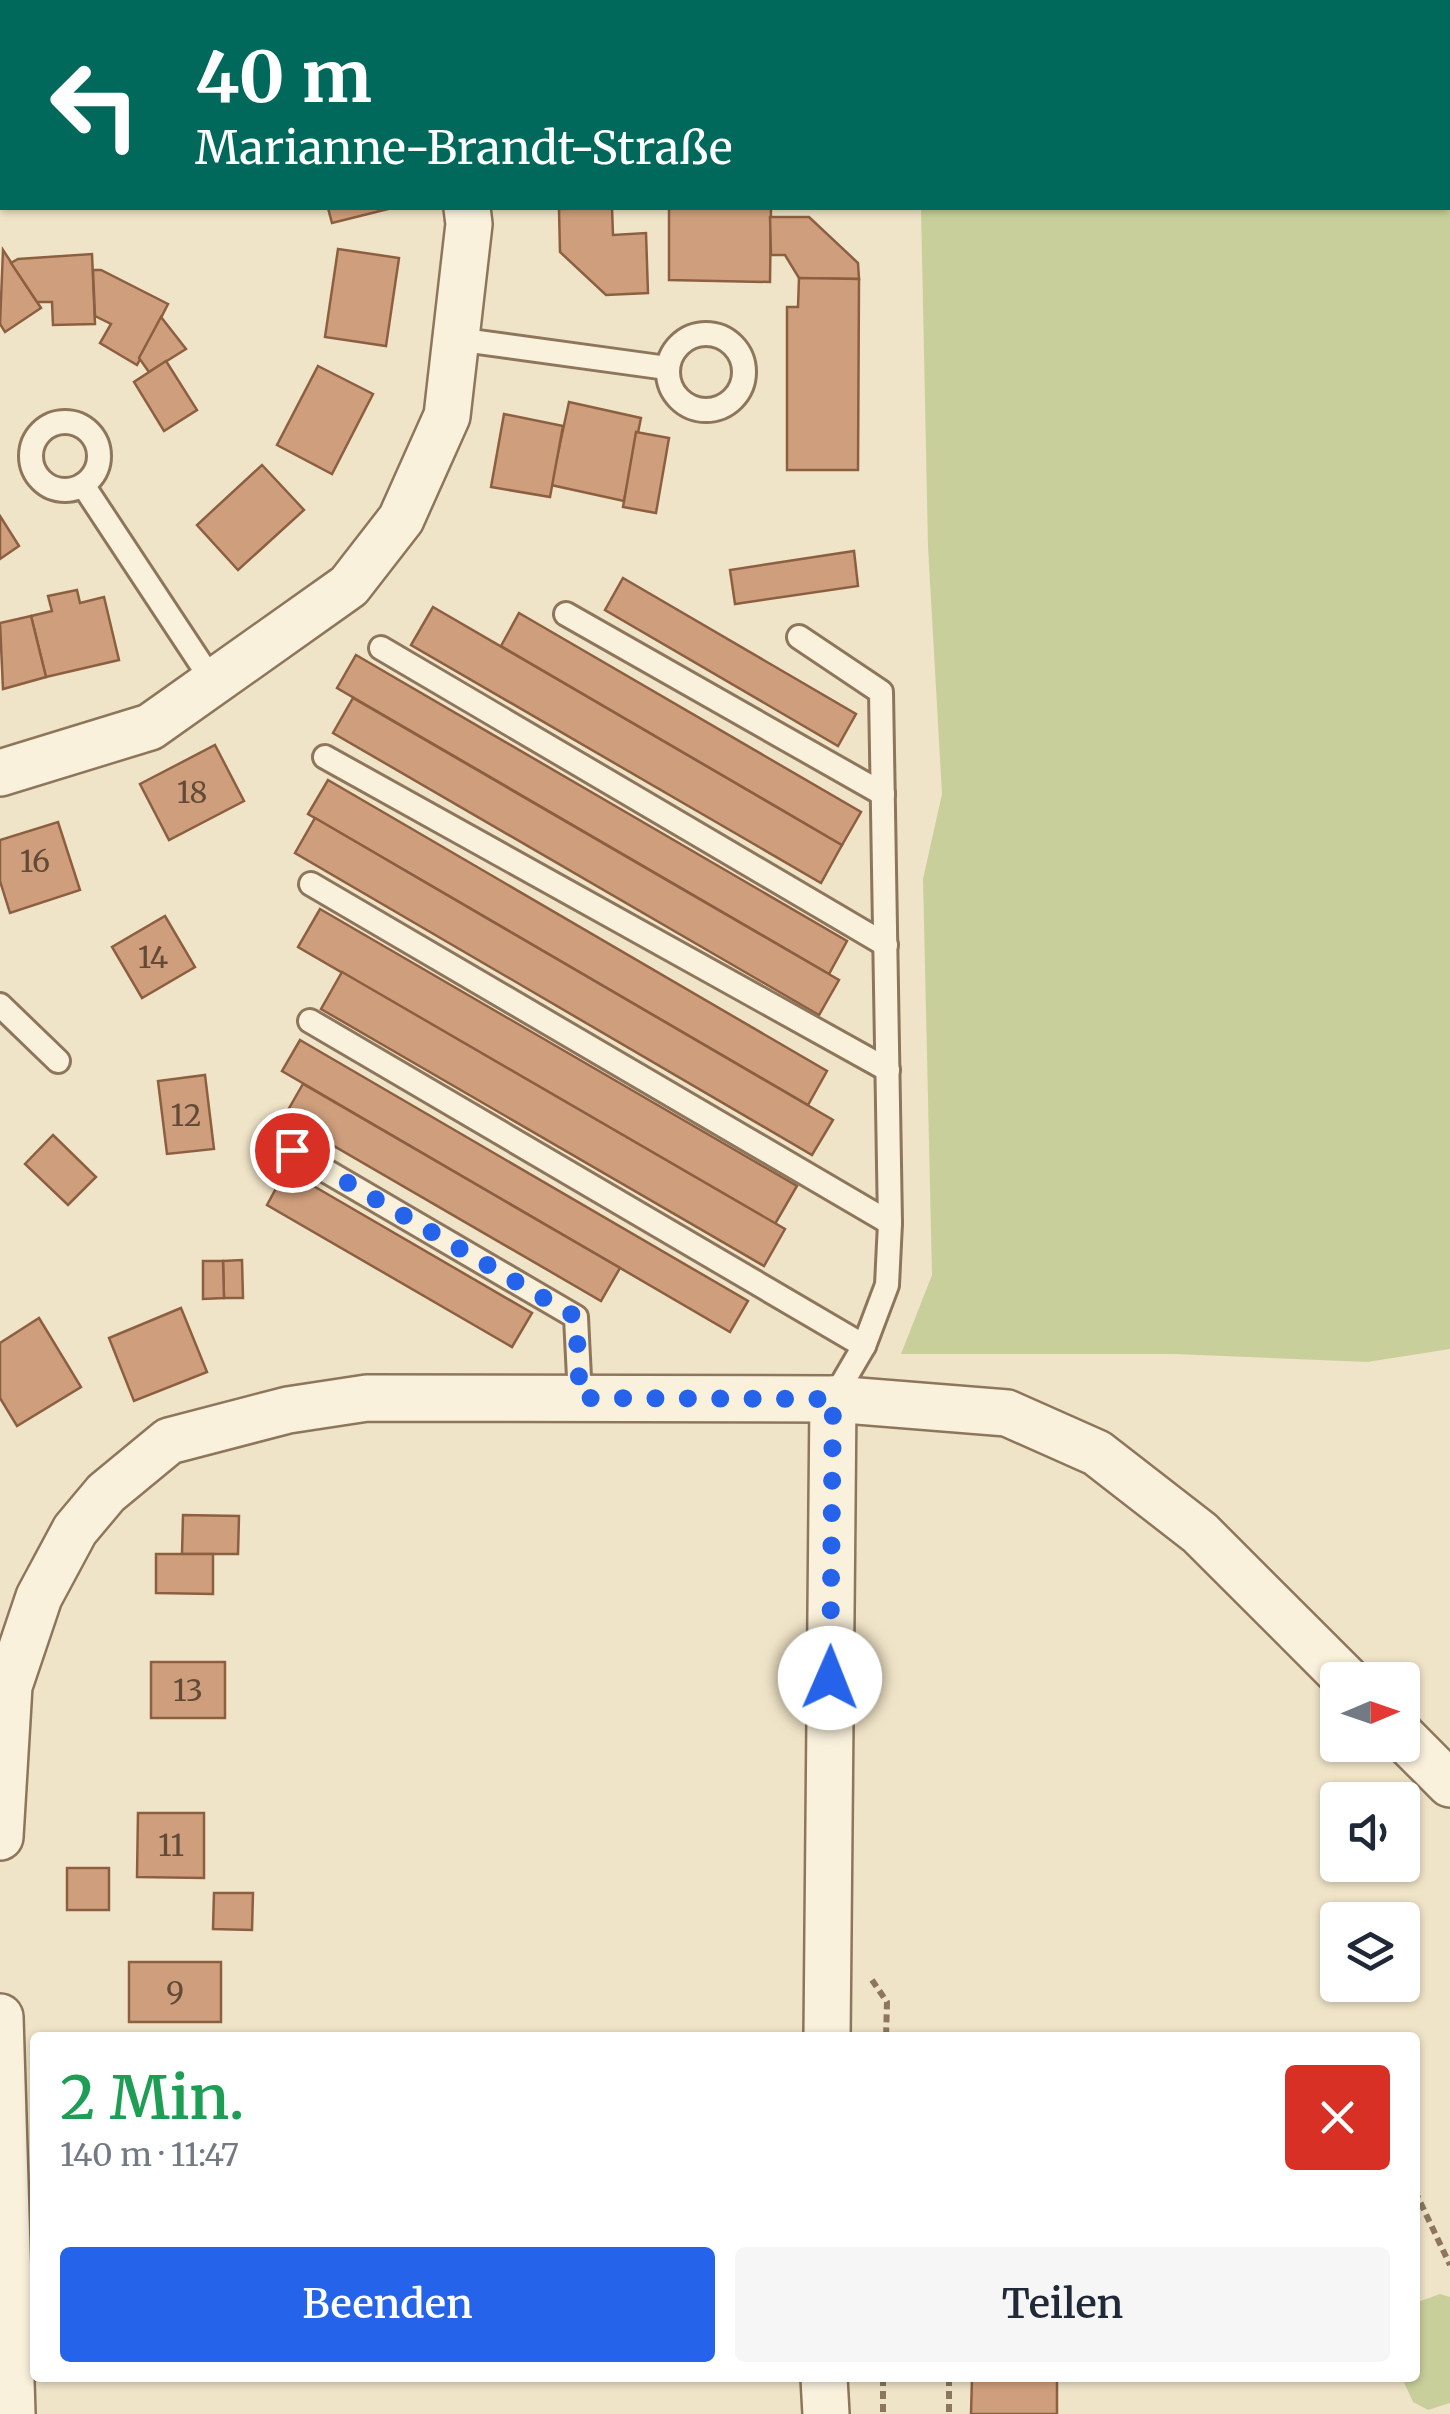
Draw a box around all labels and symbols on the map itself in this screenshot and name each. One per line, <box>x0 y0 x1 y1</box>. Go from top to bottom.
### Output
house number: 18 <box>177 773 207 811</box>
house number: 16 <box>20 842 50 880</box>
house number: 14 <box>138 938 168 976</box>
house number: 12 <box>170 1096 202 1134</box>
pin <box>250 1108 335 1193</box>
position arrow <box>778 1626 882 1730</box>
north arrow <box>1320 1662 1420 1762</box>
house number: 13 <box>173 1671 203 1709</box>
house number: 11 <box>158 1826 184 1864</box>
house number: 9 <box>166 1973 184 2011</box>

